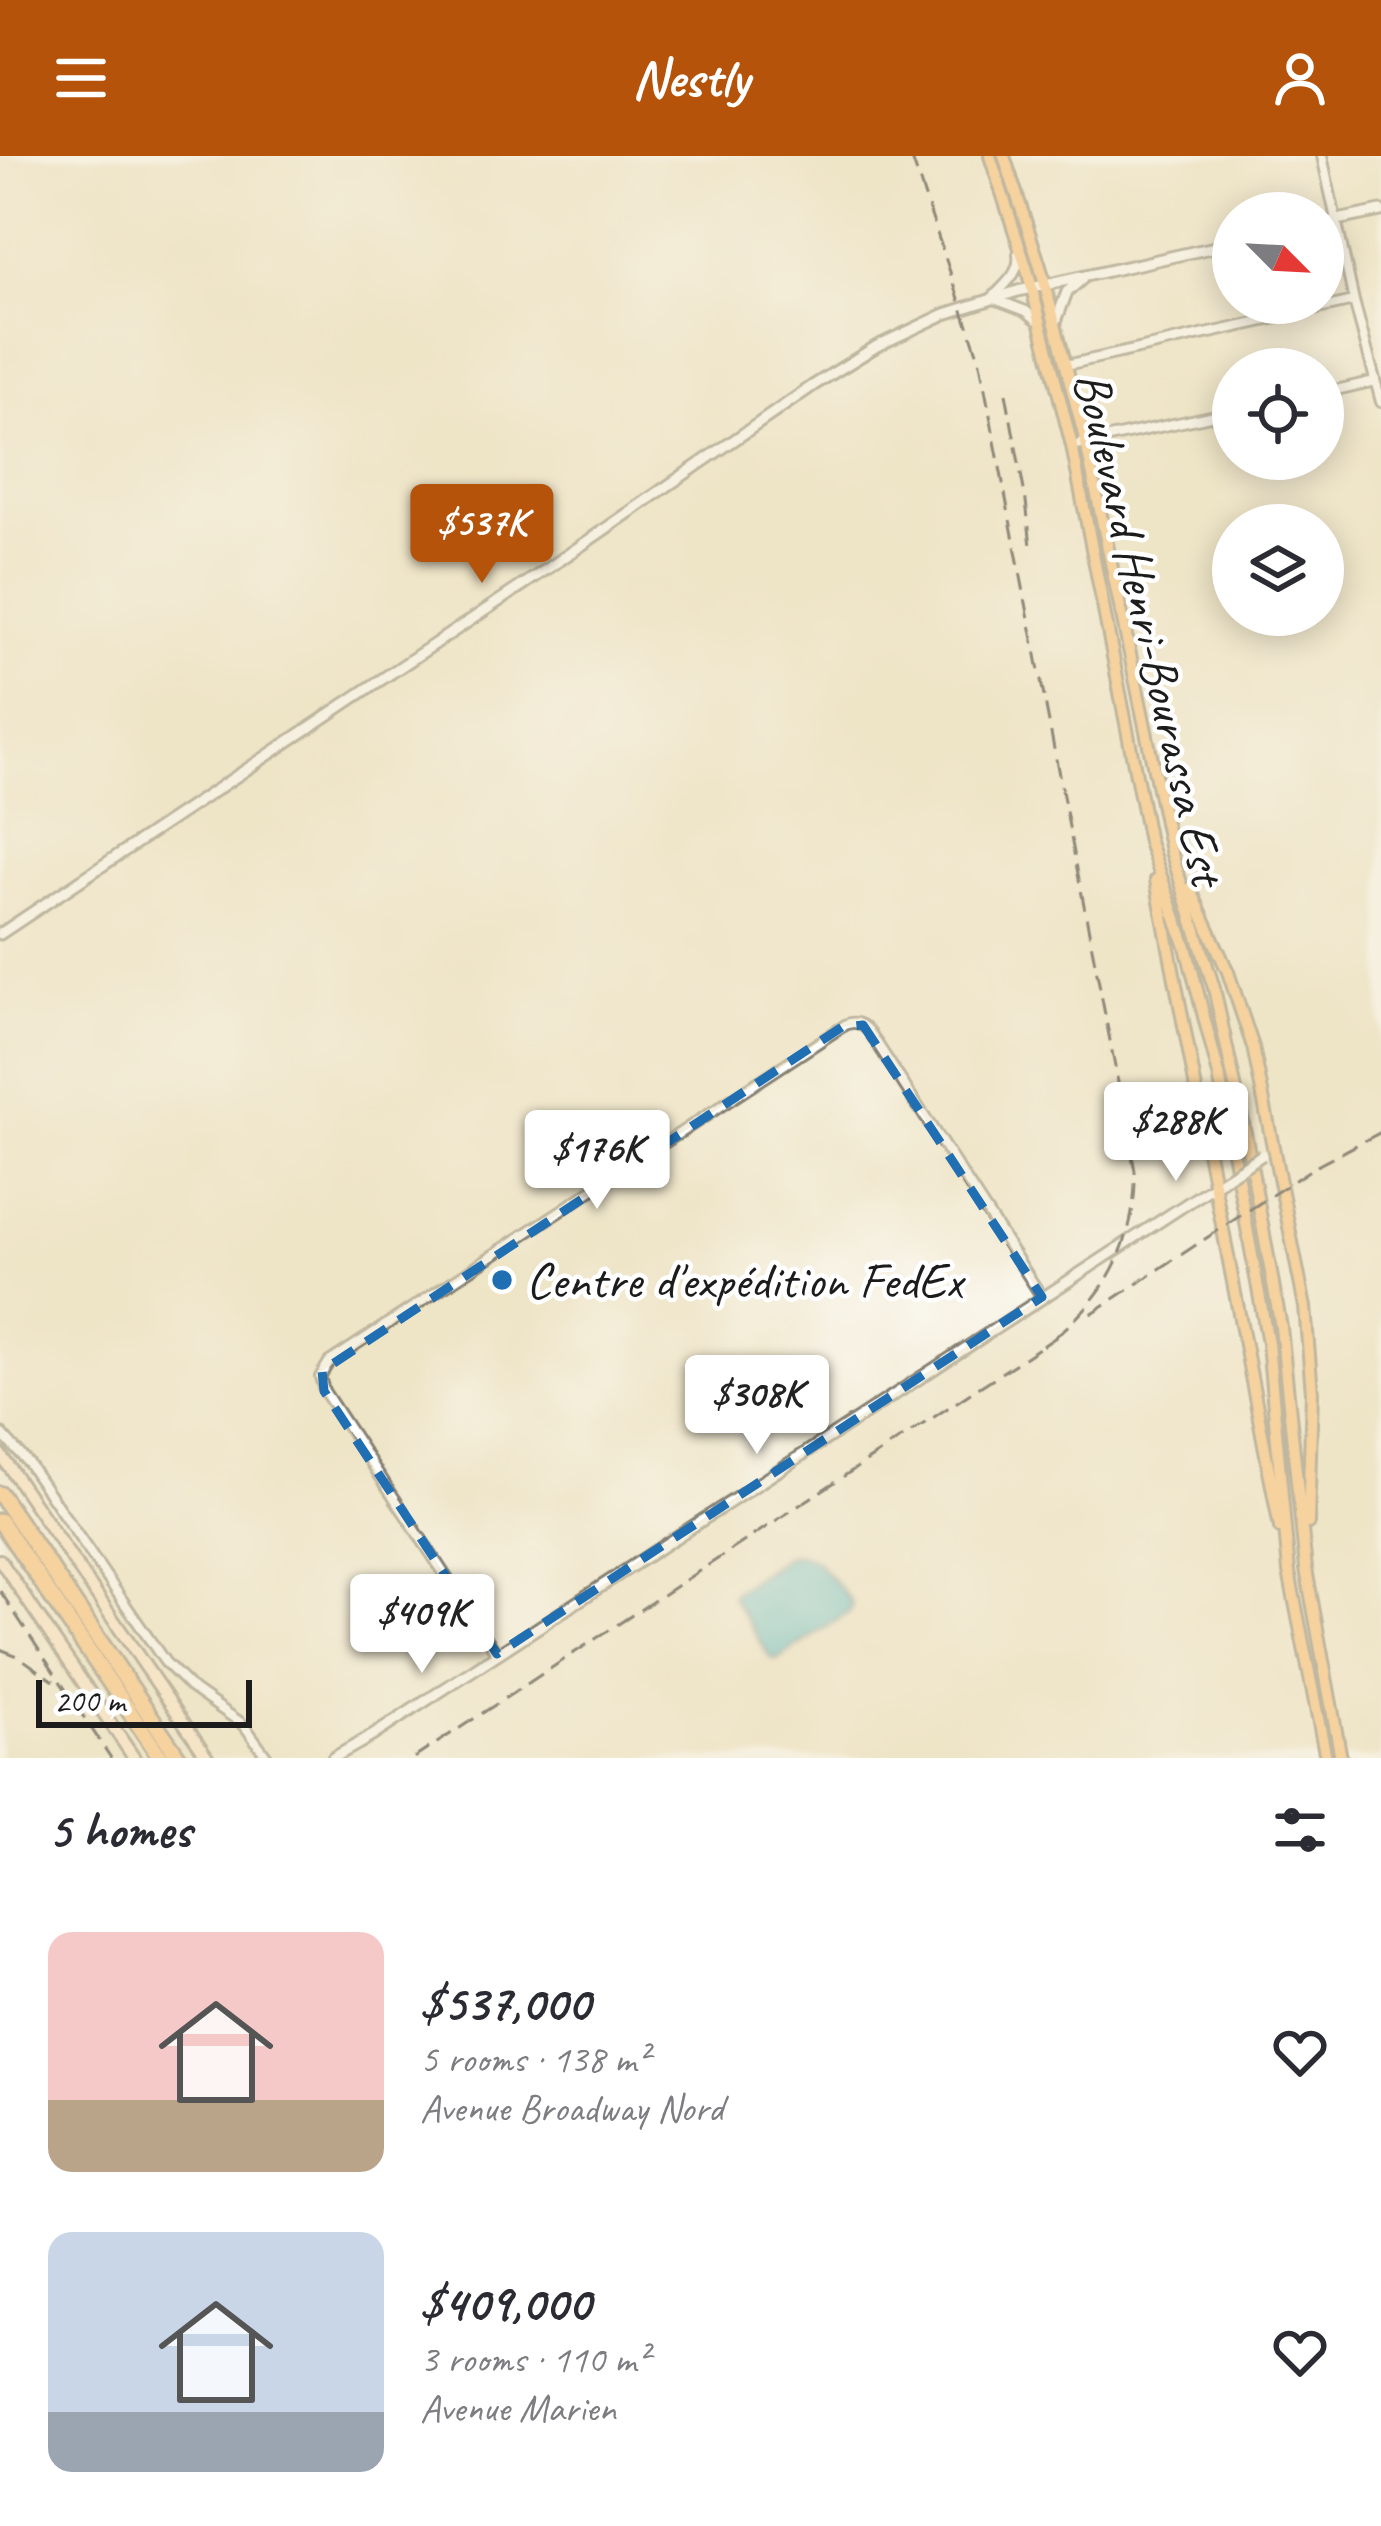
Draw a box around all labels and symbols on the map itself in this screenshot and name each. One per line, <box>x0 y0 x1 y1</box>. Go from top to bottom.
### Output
north arrow <box>1212 192 1344 324</box>
street label: Boulevard Henri-Bourassa Est <box>1060 365 1241 896</box>
pin: $537K <box>398 484 566 586</box>
pin: $288K <box>1092 1082 1260 1184</box>
pin: $176K <box>513 1110 681 1212</box>
place label: Centre d'expédition FedEx <box>526 1248 966 1312</box>
marker: Centre d'expédition FedEx <box>489 1267 515 1293</box>
pin: $308K <box>673 1355 841 1457</box>
pin: $409K <box>338 1574 506 1676</box>
scale bar <box>36 1674 252 1727</box>

